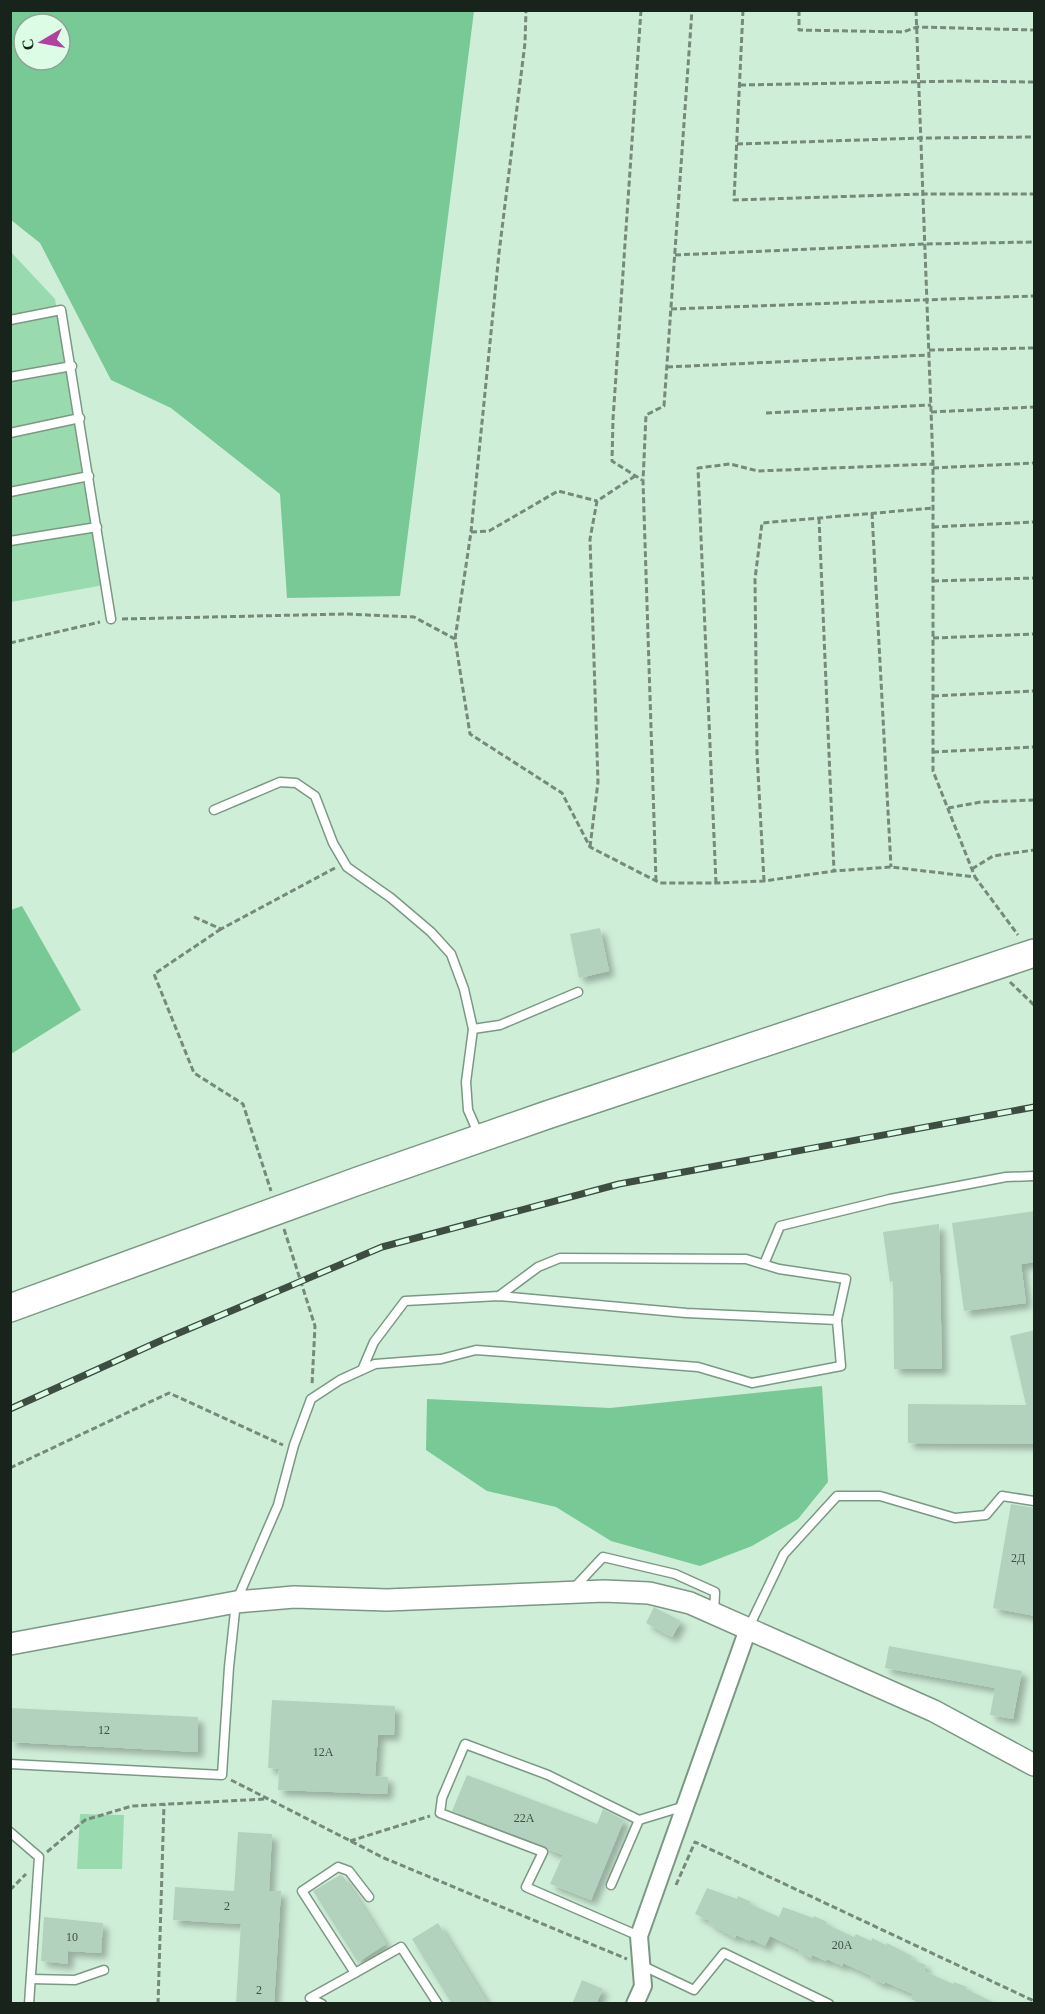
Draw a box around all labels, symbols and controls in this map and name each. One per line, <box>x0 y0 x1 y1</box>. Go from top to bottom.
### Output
north arrow <box>12 12 72 72</box>
text: С <box>18 37 37 52</box>
house number: 2Д <box>1011 1551 1025 1565</box>
house number: 12 <box>98 1723 110 1737</box>
house number: 12А <box>313 1745 334 1759</box>
house number: 22А <box>514 1811 535 1825</box>
house number: 2 <box>224 1899 230 1913</box>
house number: 10 <box>66 1930 78 1944</box>
house number: 20А <box>832 1938 853 1952</box>
house number: 2 <box>256 1983 262 1997</box>

